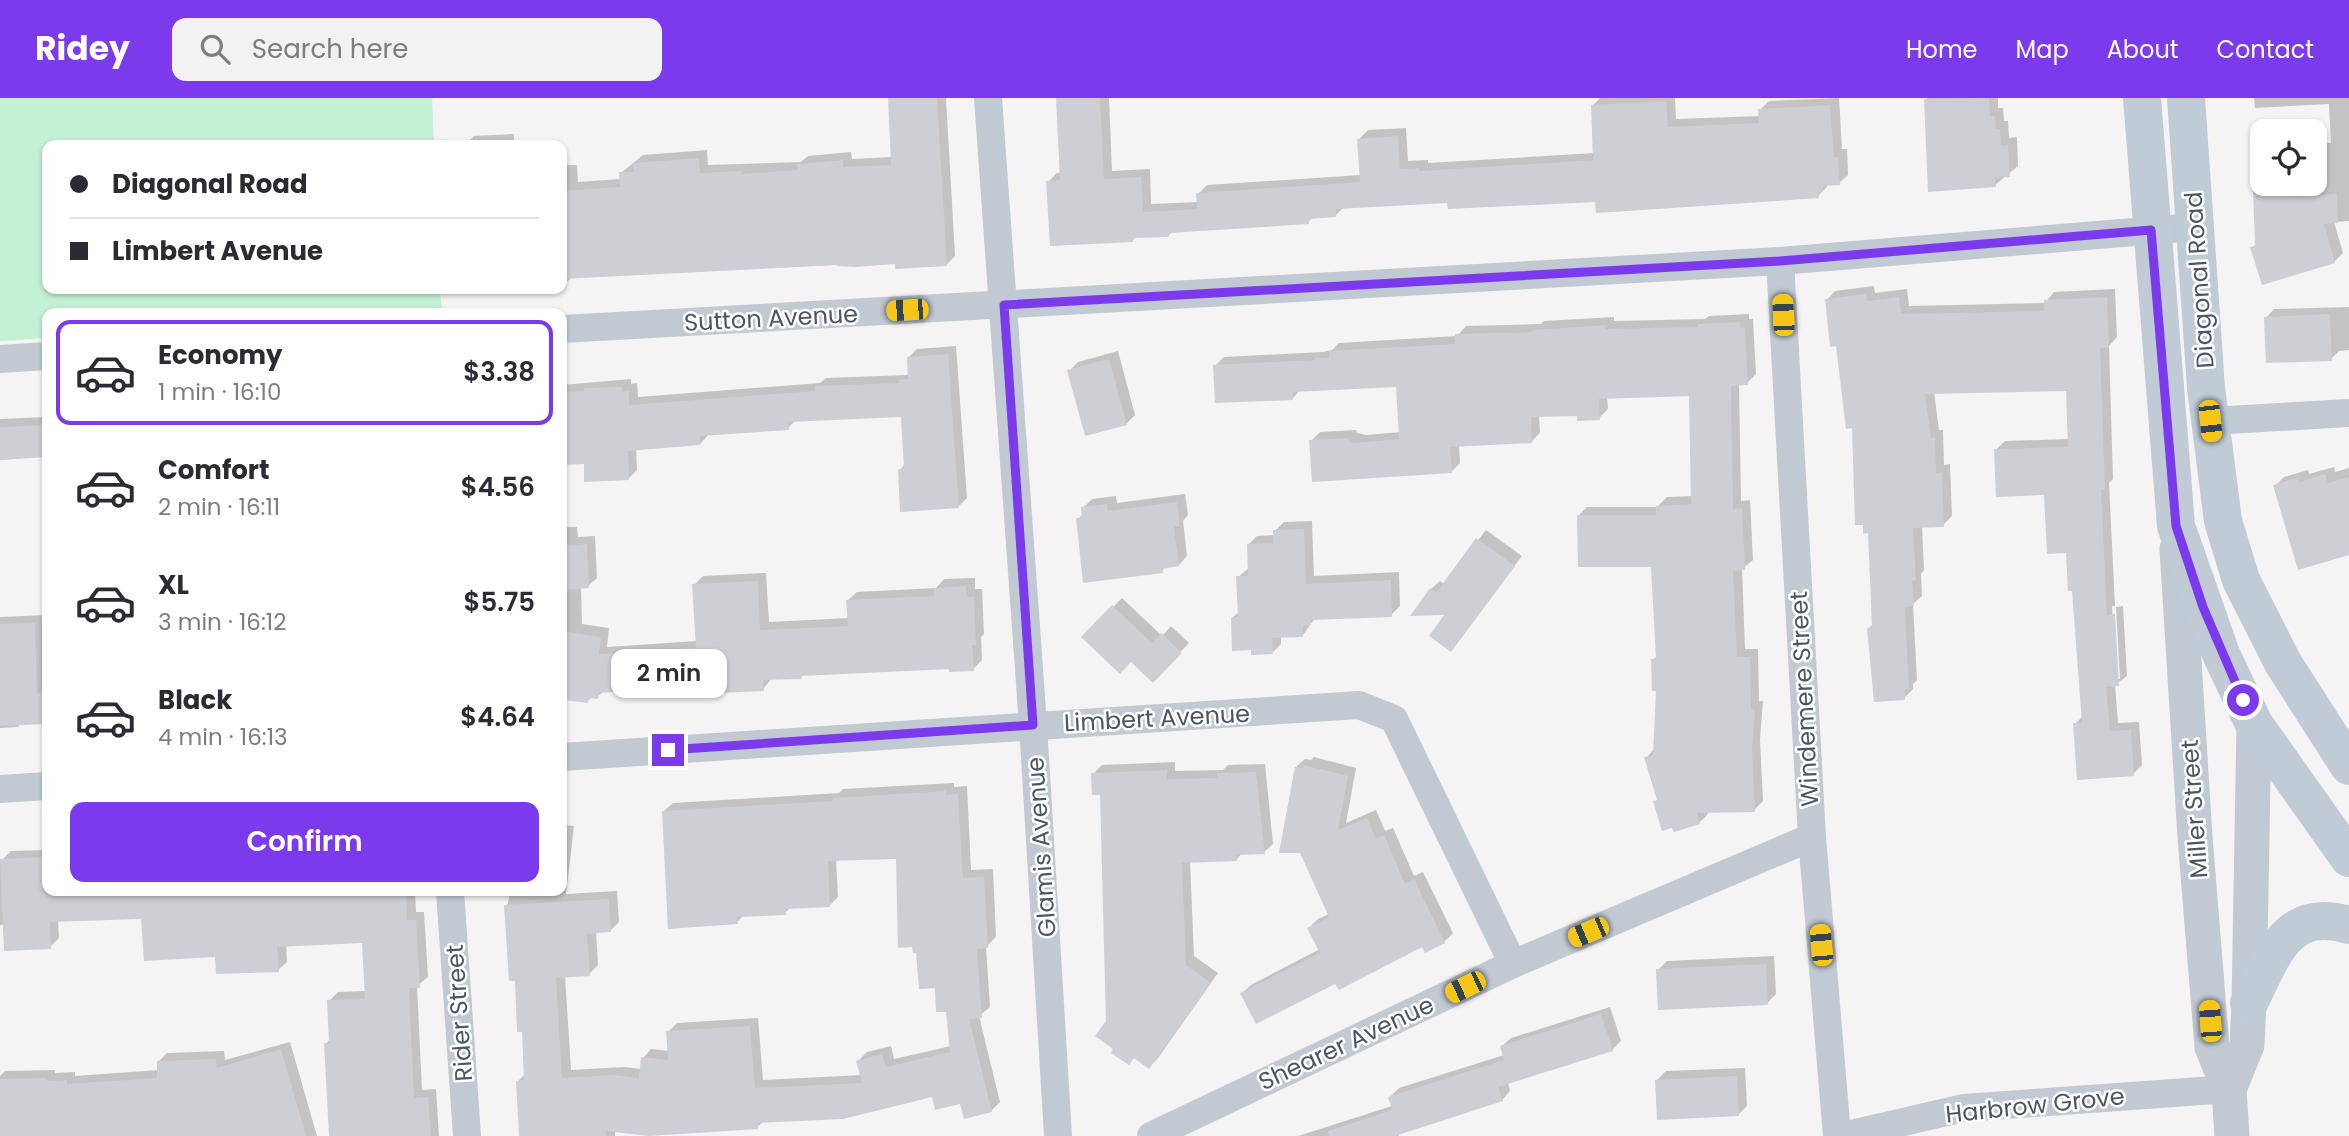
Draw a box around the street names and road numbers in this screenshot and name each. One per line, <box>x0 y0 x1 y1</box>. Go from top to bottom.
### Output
street label: Diagonal Road <box>2176 191 2222 369</box>
street label: Sutton Avenue <box>683 297 859 339</box>
street label: Windemere Street <box>1782 590 1826 808</box>
street label: Limbert Avenue <box>1063 697 1251 739</box>
street label: Miller Street <box>2173 739 2215 879</box>
street label: Glamis Avenue <box>1018 756 1064 938</box>
street label: Rider Street <box>438 943 480 1083</box>
street label: Shearer Avenue <box>1253 988 1439 1098</box>
street label: Harbrow Grove <box>1944 1079 2126 1131</box>

